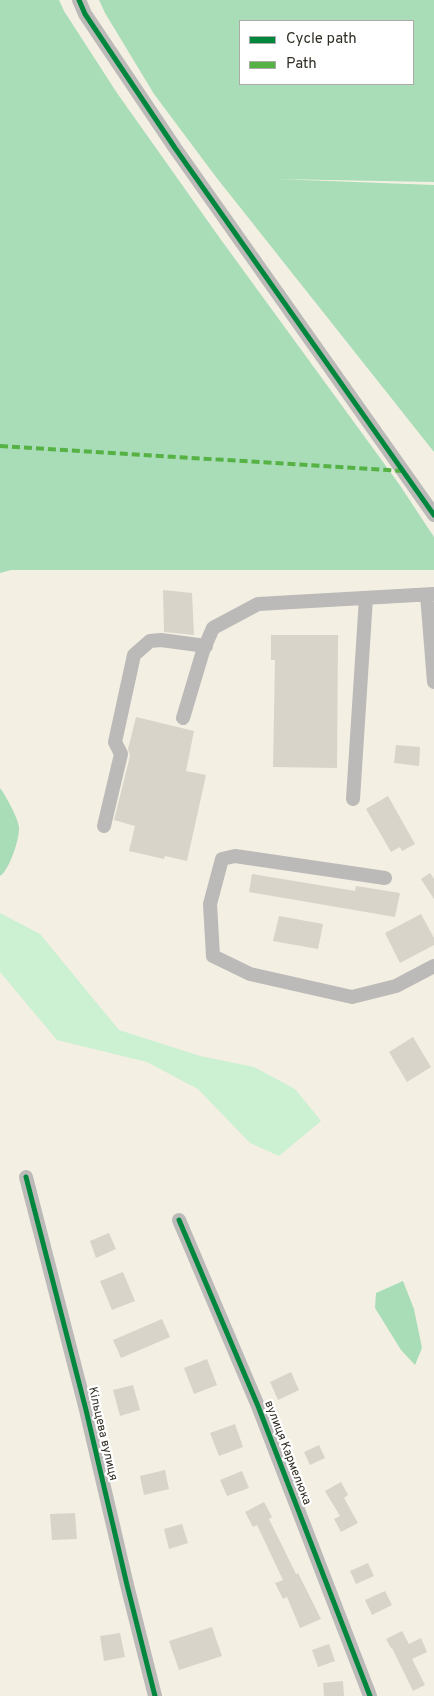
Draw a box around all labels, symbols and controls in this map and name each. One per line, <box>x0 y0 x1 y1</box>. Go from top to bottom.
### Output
legend <box>239 20 414 85</box>
text: Cycle path <box>286 30 357 49</box>
text: Path <box>286 55 317 74</box>
street label: Кільцева вулиця <box>84 1386 120 1482</box>
street label: вулиця Кармелюка <box>260 1399 314 1507</box>

